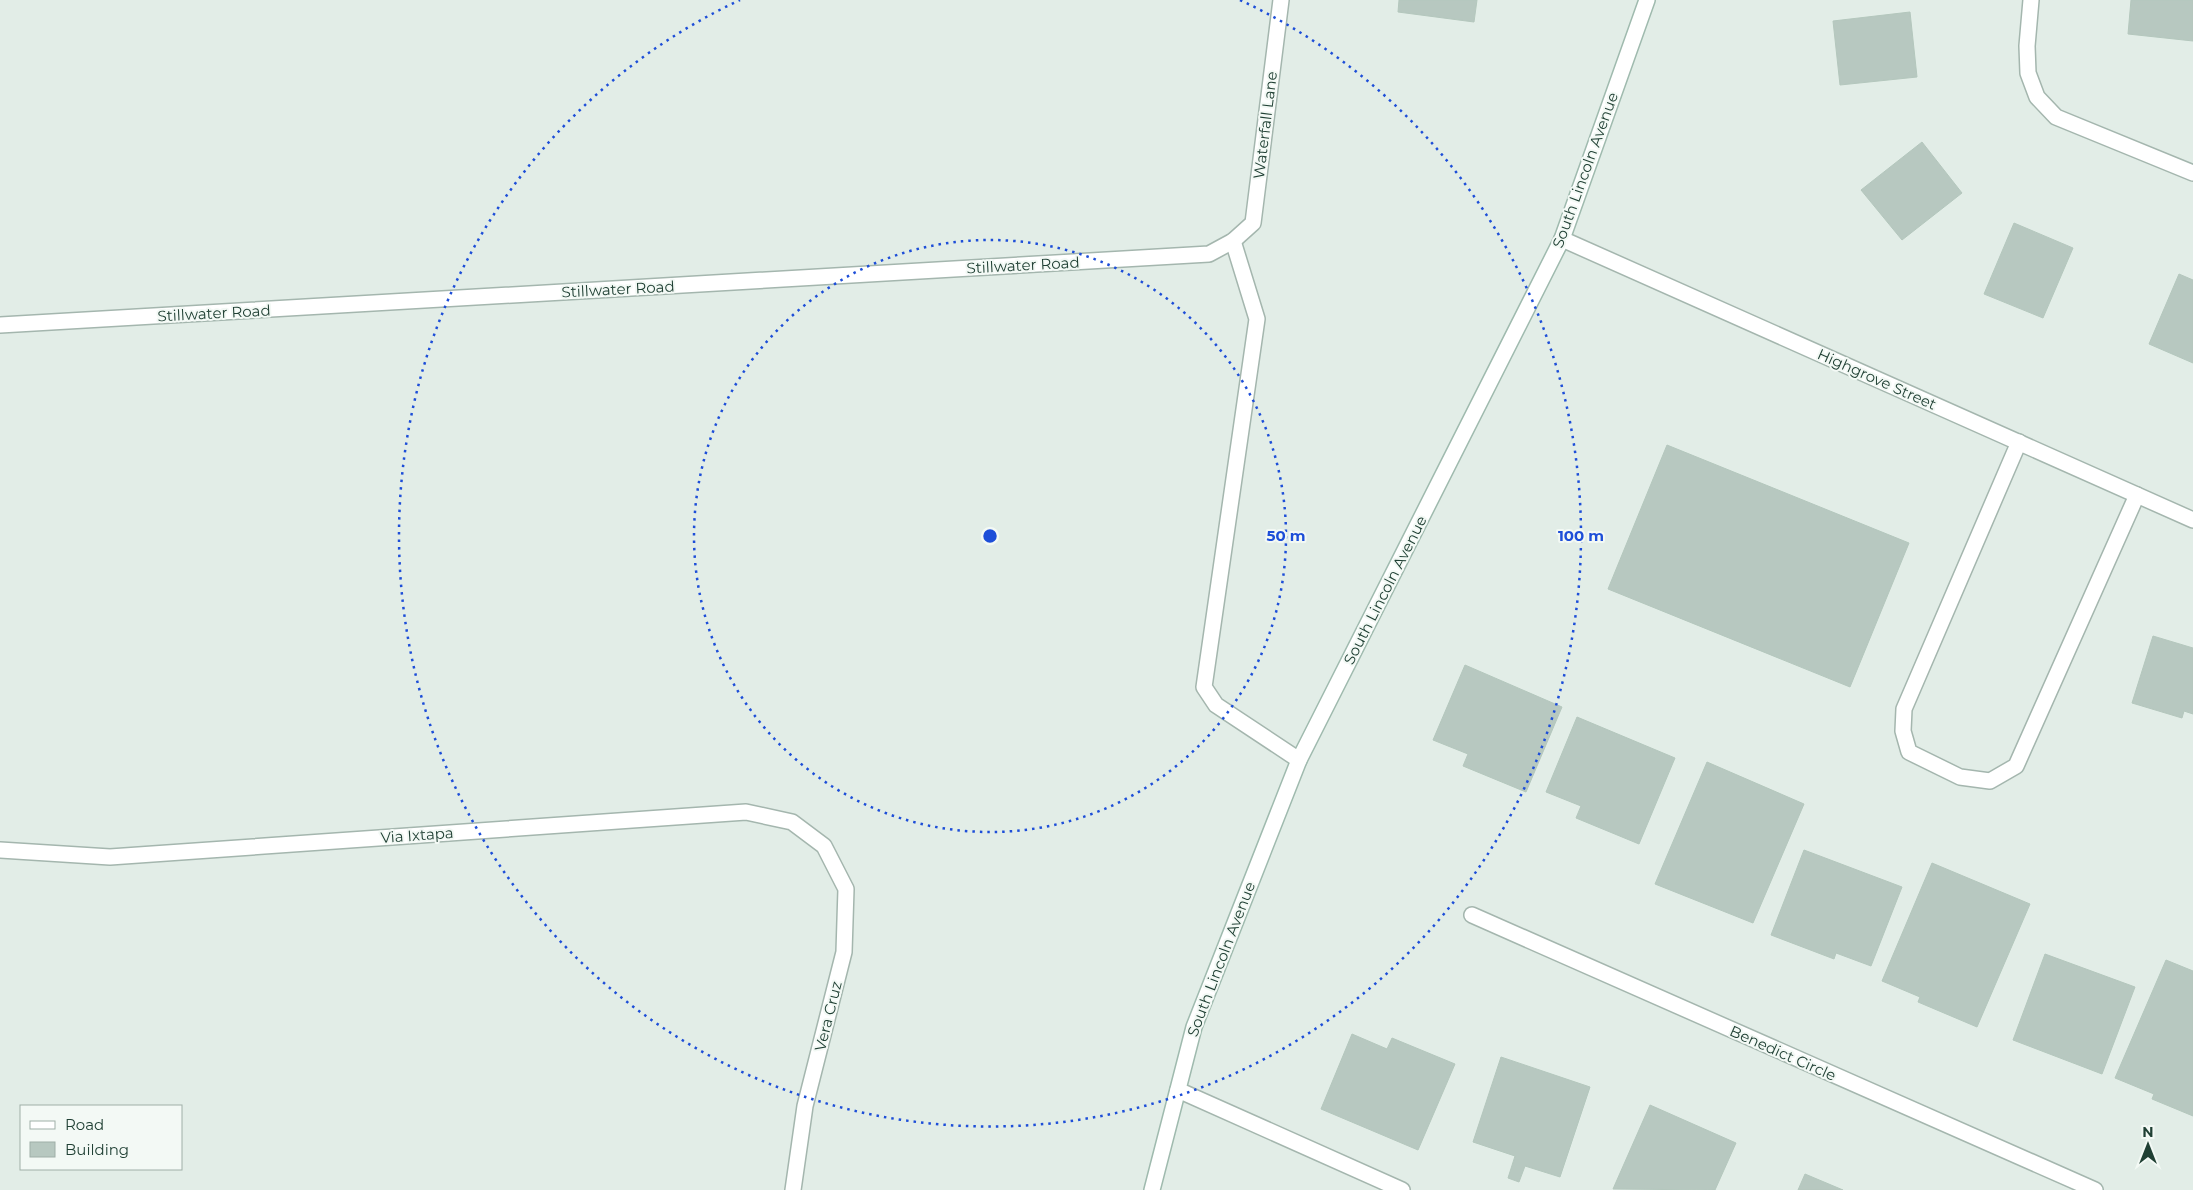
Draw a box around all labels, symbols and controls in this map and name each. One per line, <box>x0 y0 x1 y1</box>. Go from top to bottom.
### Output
street label: Waterfall Lane <box>1249 70 1281 180</box>
street label: South Lincoln Avenue <box>1548 90 1622 250</box>
street label: Stillwater Road <box>966 253 1080 277</box>
street label: Stillwater Road <box>561 277 675 301</box>
street label: Stillwater Road <box>157 301 271 325</box>
street label: Highgrove Street <box>1815 344 1939 414</box>
street label: South Lincoln Avenue <box>1339 512 1431 668</box>
text: 50 m <box>1266 526 1306 545</box>
text: 100 m <box>1558 526 1604 545</box>
centre of rings <box>981 527 999 545</box>
street label: Via Ixtapa <box>380 823 454 847</box>
street label: South Lincoln Avenue <box>1183 879 1259 1039</box>
street label: Vera Cruz <box>810 979 846 1053</box>
street label: Benedict Circle <box>1727 1021 1839 1085</box>
legend <box>20 1105 182 1170</box>
text: Road <box>65 1115 104 1134</box>
north arrow <box>2123 1120 2173 1170</box>
text: N <box>2142 1123 2154 1141</box>
text: Building <box>65 1140 129 1159</box>

